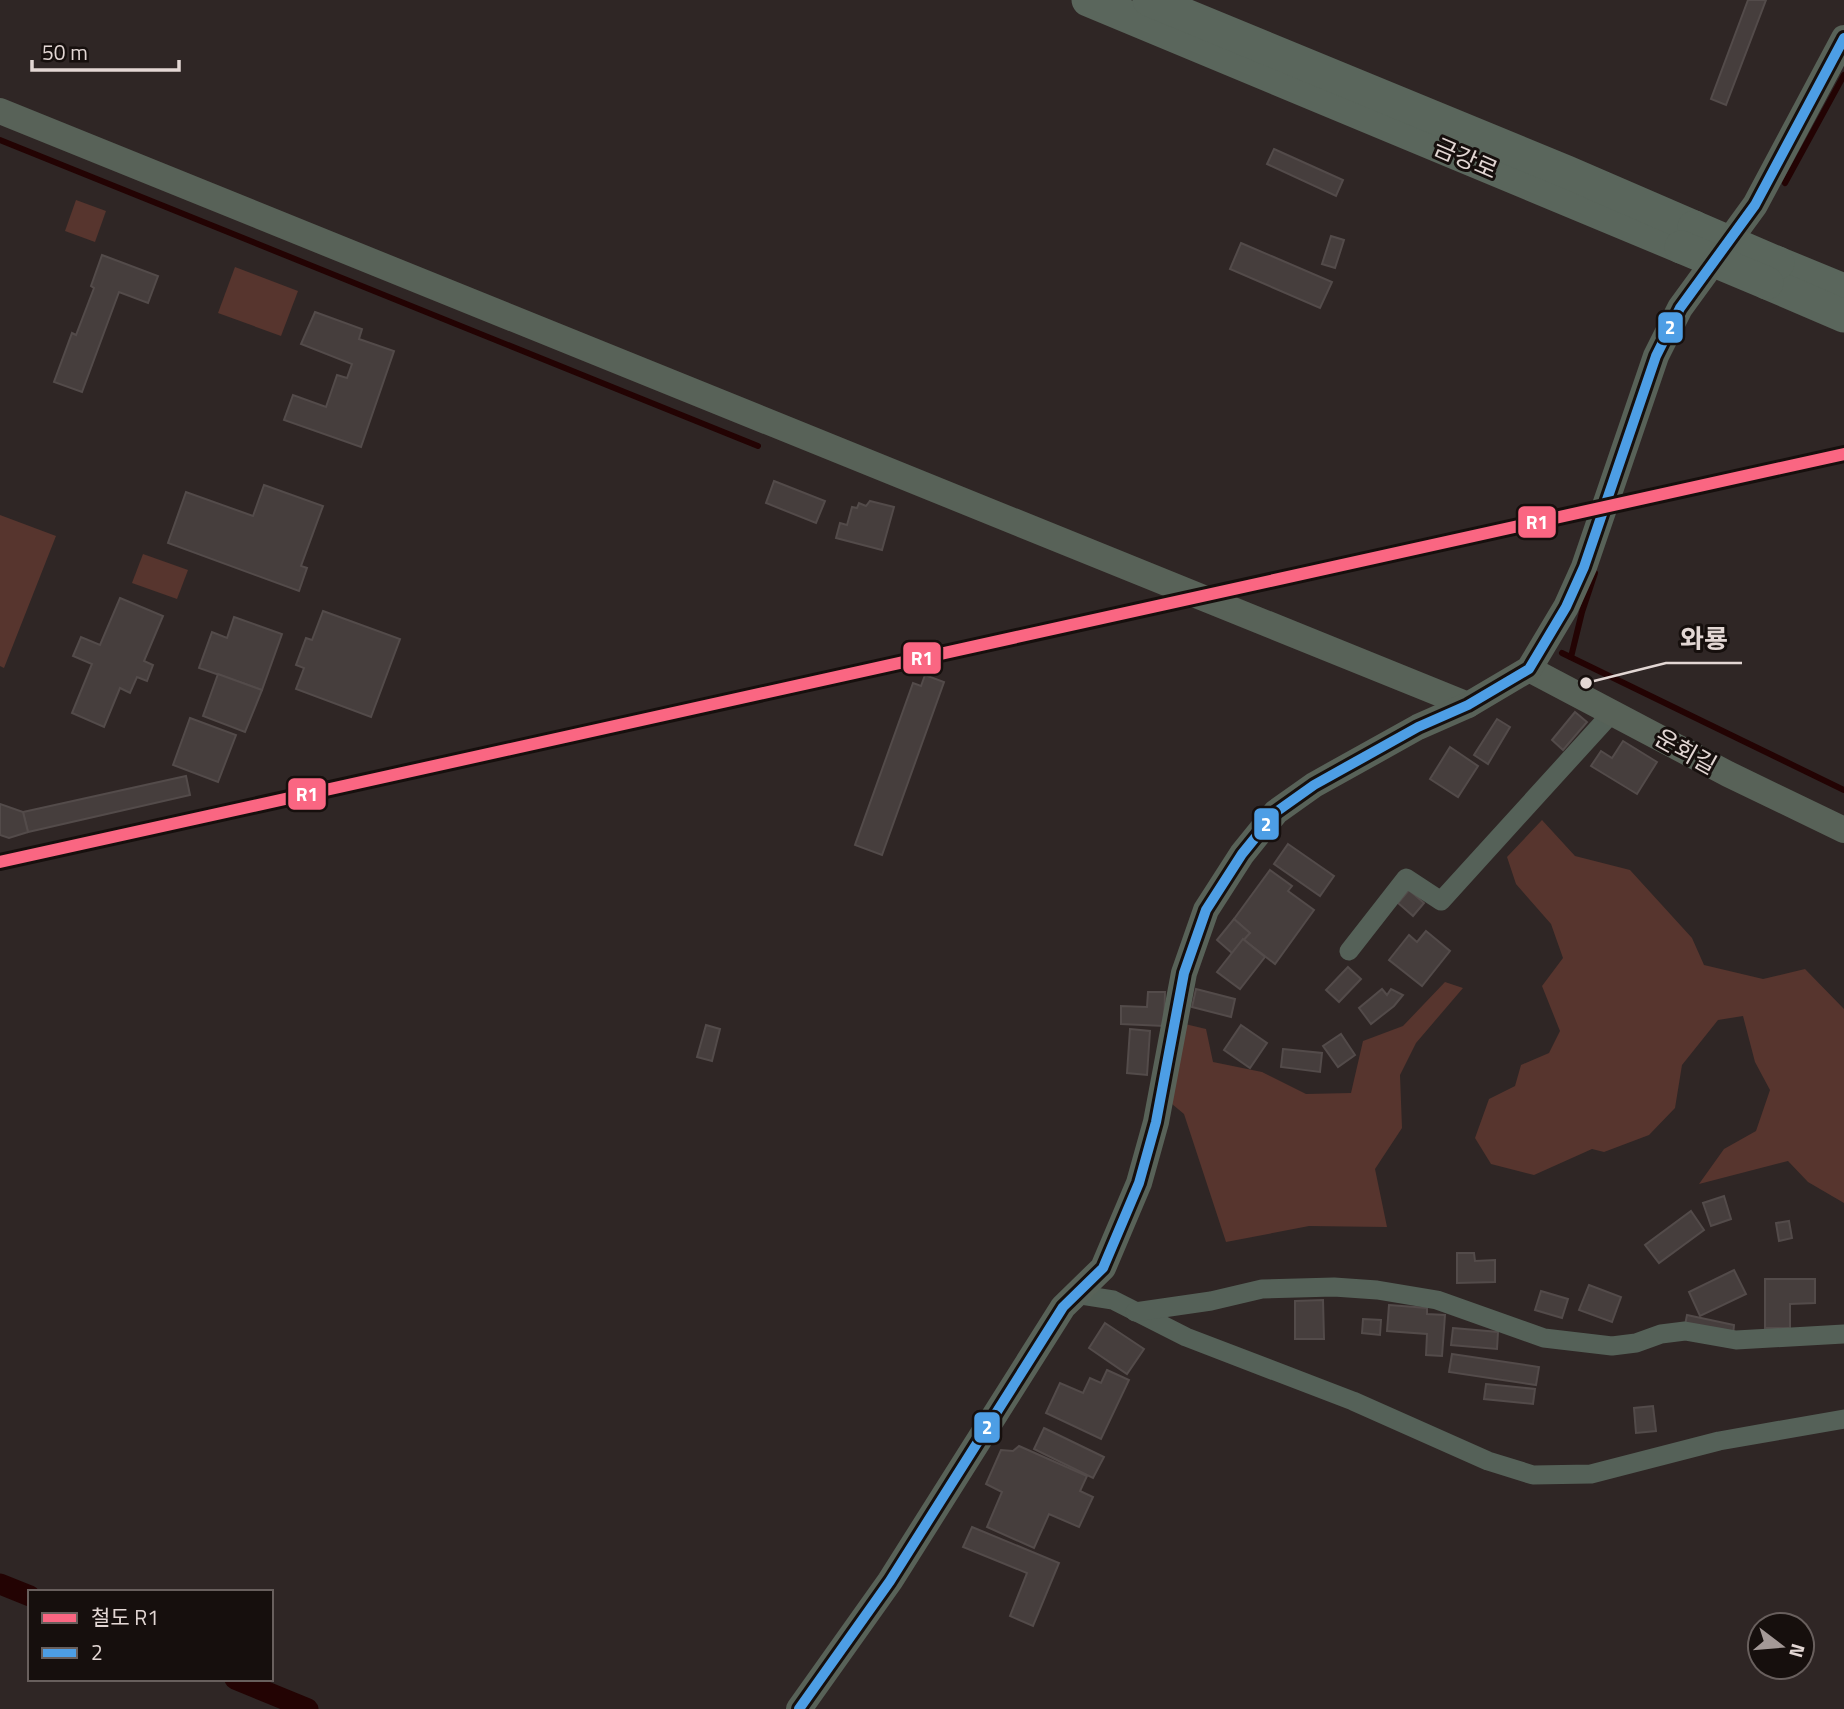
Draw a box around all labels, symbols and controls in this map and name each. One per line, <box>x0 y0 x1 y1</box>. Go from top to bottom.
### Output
scale bar <box>32 28 178 72</box>
text: 50 m <box>42 36 88 68</box>
street label: 금강로 <box>1428 128 1504 188</box>
line badge: 2 <box>1657 311 1684 344</box>
text: 2 <box>1665 312 1675 341</box>
line badge: R1 <box>1517 505 1557 539</box>
text: R1 <box>1526 507 1548 536</box>
callout: 와룡 <box>1666 616 1742 663</box>
text: 와룡 <box>1680 619 1728 658</box>
line badge: R1 <box>902 641 942 675</box>
text: R1 <box>911 643 933 672</box>
street label: 운회길 <box>1648 719 1724 783</box>
line badge: R1 <box>287 777 327 811</box>
text: R1 <box>296 779 318 808</box>
line badge: 2 <box>1253 807 1280 841</box>
text: 2 <box>1261 809 1271 838</box>
line badge: 2 <box>973 1411 1001 1444</box>
text: 2 <box>982 1412 992 1441</box>
legend <box>28 1590 273 1681</box>
text: 철도 R1 <box>91 1601 159 1633</box>
north arrow <box>1746 1611 1816 1681</box>
text: 2 <box>91 1636 103 1668</box>
text: N <box>1782 1640 1814 1661</box>

